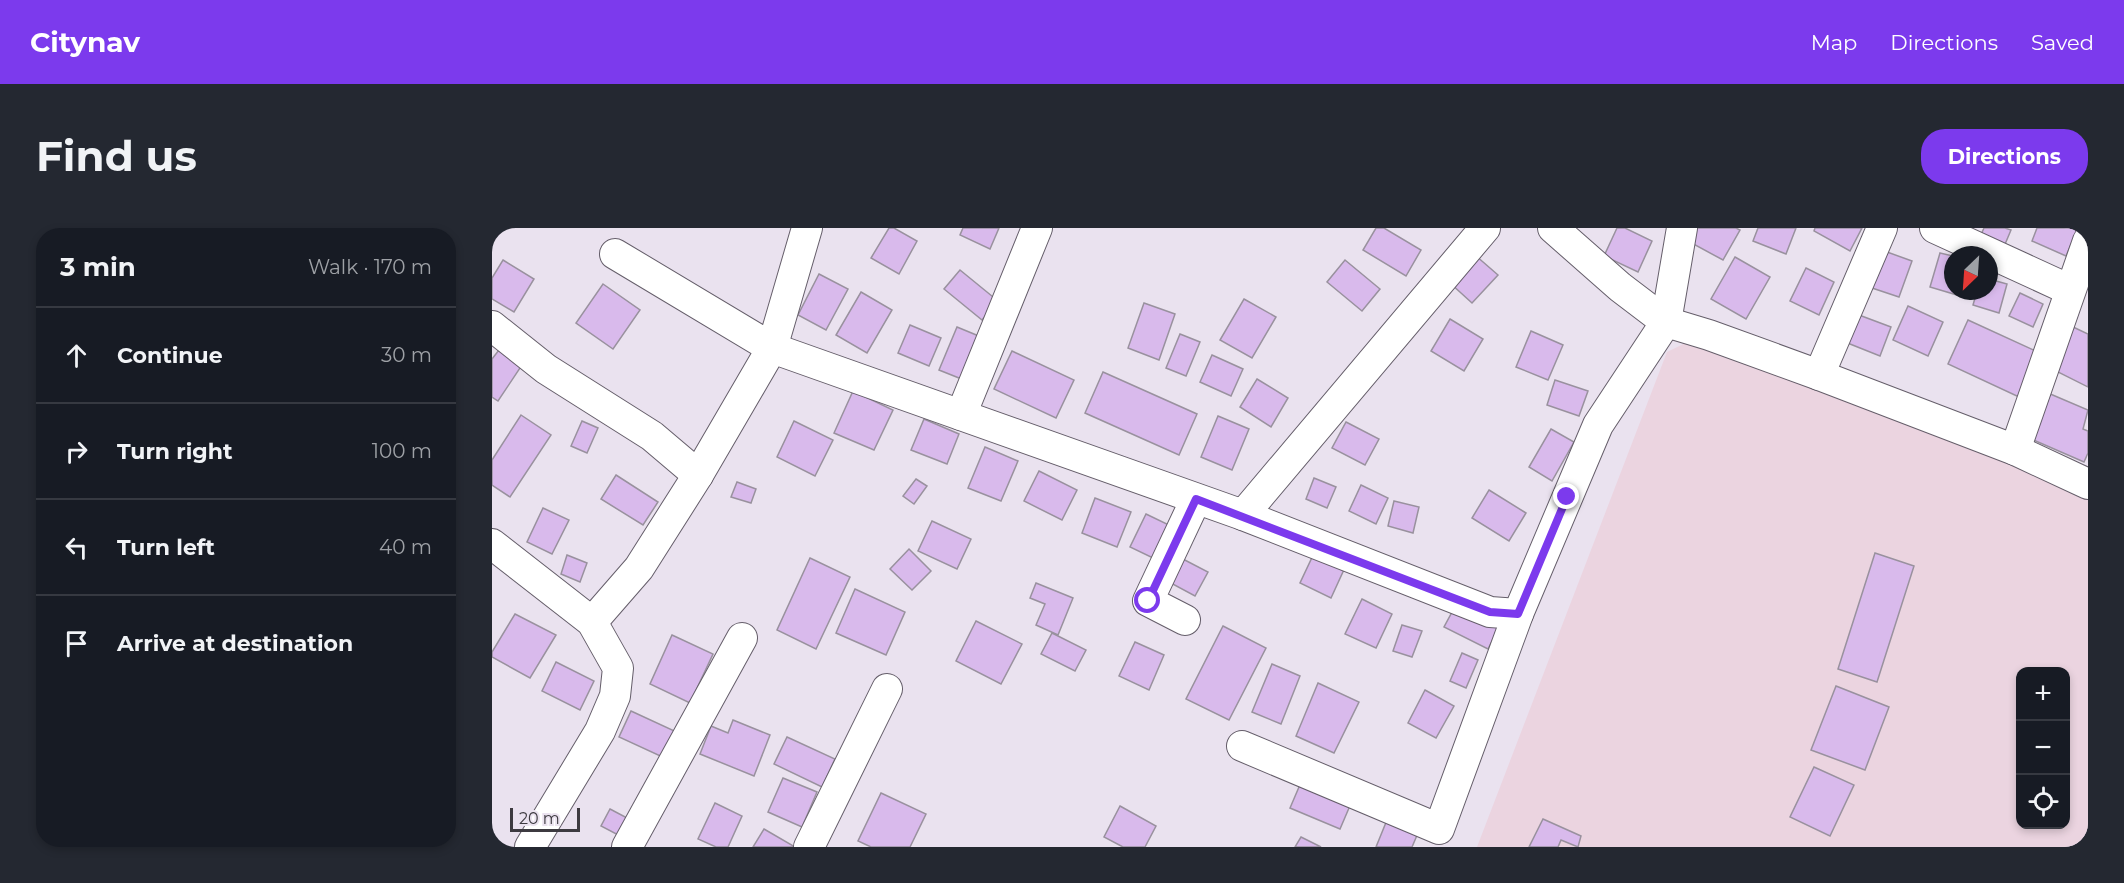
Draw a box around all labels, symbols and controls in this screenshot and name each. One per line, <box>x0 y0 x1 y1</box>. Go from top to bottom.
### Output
text: Citynav <box>30 25 140 59</box>
text: Map <box>1811 30 1857 55</box>
text: Directions <box>1890 30 1998 55</box>
text: Saved <box>2031 30 2094 55</box>
button: Directions <box>1921 129 2088 184</box>
text: Find us <box>36 130 197 182</box>
north arrow <box>1944 246 1998 300</box>
text: 3 min <box>60 251 136 283</box>
text: Walk · 170 m <box>308 255 432 279</box>
icon: ahead <box>60 339 93 372</box>
text: Continue <box>117 342 223 369</box>
text: 30 m <box>381 343 432 367</box>
icon: right <box>60 435 93 468</box>
text: Turn right <box>117 438 232 465</box>
text: 100 m <box>372 439 432 463</box>
route end <box>1553 483 1579 509</box>
icon: left <box>60 531 93 564</box>
text: Turn left <box>117 534 215 561</box>
text: 40 m <box>379 535 432 559</box>
route start <box>1134 587 1160 613</box>
icon: arrive <box>60 627 93 660</box>
text: Arrive at destination <box>117 630 353 657</box>
map controls <box>2016 667 2070 829</box>
button: + <box>2016 667 2070 721</box>
button: − <box>2016 721 2070 775</box>
button: locate <box>2016 775 2070 829</box>
scale bar <box>510 805 580 832</box>
text: 20 m <box>519 809 560 828</box>

